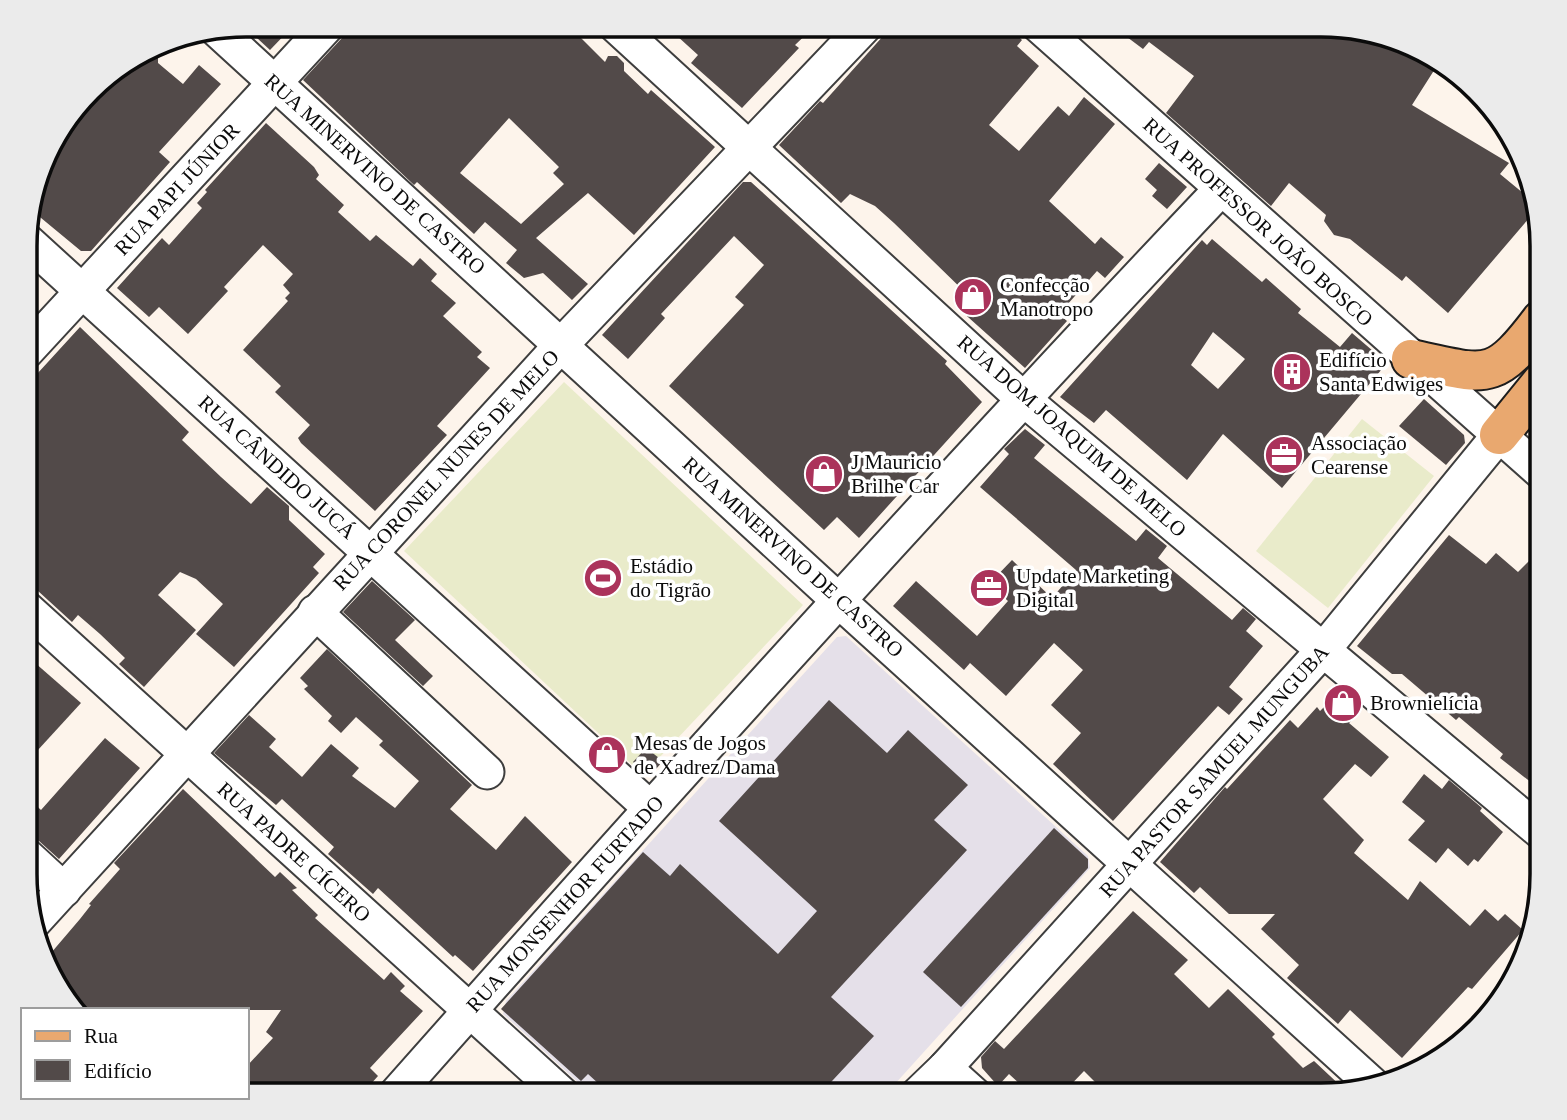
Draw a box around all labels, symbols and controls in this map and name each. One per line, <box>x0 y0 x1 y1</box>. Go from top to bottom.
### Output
street label: RUA MINERVINO DE CASTRO <box>260 69 490 279</box>
street label: RUA PROFESSOR JOÃO BOSCO <box>1138 113 1378 331</box>
street label: RUA PAPI JÚNIOR <box>110 118 244 260</box>
place label: Confecção Manotropo <box>1000 273 1093 321</box>
shop icon: Confecção Manotropo <box>952 276 994 318</box>
street label: RUA DOM JOAQUIM DE MELO <box>953 330 1191 542</box>
street label: RUA CORONEL NUNES DE MELO <box>328 345 564 595</box>
place label: Edifício Santa Edwiges <box>1319 348 1443 396</box>
building icon: Edifício Santa Edwiges <box>1271 351 1313 393</box>
street label: RUA CÂNDIDO JUCÁ <box>194 390 361 544</box>
place label: Associação Cearense <box>1311 431 1407 479</box>
office icon: Associação Cearense <box>1263 434 1305 476</box>
place label: J Mauricio Brilhe Car <box>851 450 941 498</box>
street label: RUA MINERVINO DE CASTRO <box>678 452 908 662</box>
shop icon: J Mauricio Brilhe Car <box>803 453 845 495</box>
place label: Estádio do Tigrão <box>630 554 711 602</box>
sports icon: Estádio do Tigrão <box>582 557 624 599</box>
place label: Update Marketing Digital <box>1016 564 1170 612</box>
office icon: Update Marketing Digital <box>968 567 1010 609</box>
street label: RUA PASTOR SAMUEL MUNGUBA <box>1094 639 1334 902</box>
shop icon: Brownielícia <box>1322 682 1364 724</box>
place label: Brownielícia <box>1370 691 1479 715</box>
place label: Mesas de Jogos de Xadrez/Dama <box>634 731 776 779</box>
shop icon: Mesas de Jogos de Xadrez/Dama <box>586 734 628 776</box>
street label: RUA PADRE CÍCERO <box>213 777 375 927</box>
street label: RUA MONSENHOR FURTADO <box>461 791 669 1017</box>
legend <box>21 1008 248 1099</box>
text: Rua <box>84 1024 119 1048</box>
text: Edifício <box>84 1059 152 1083</box>

